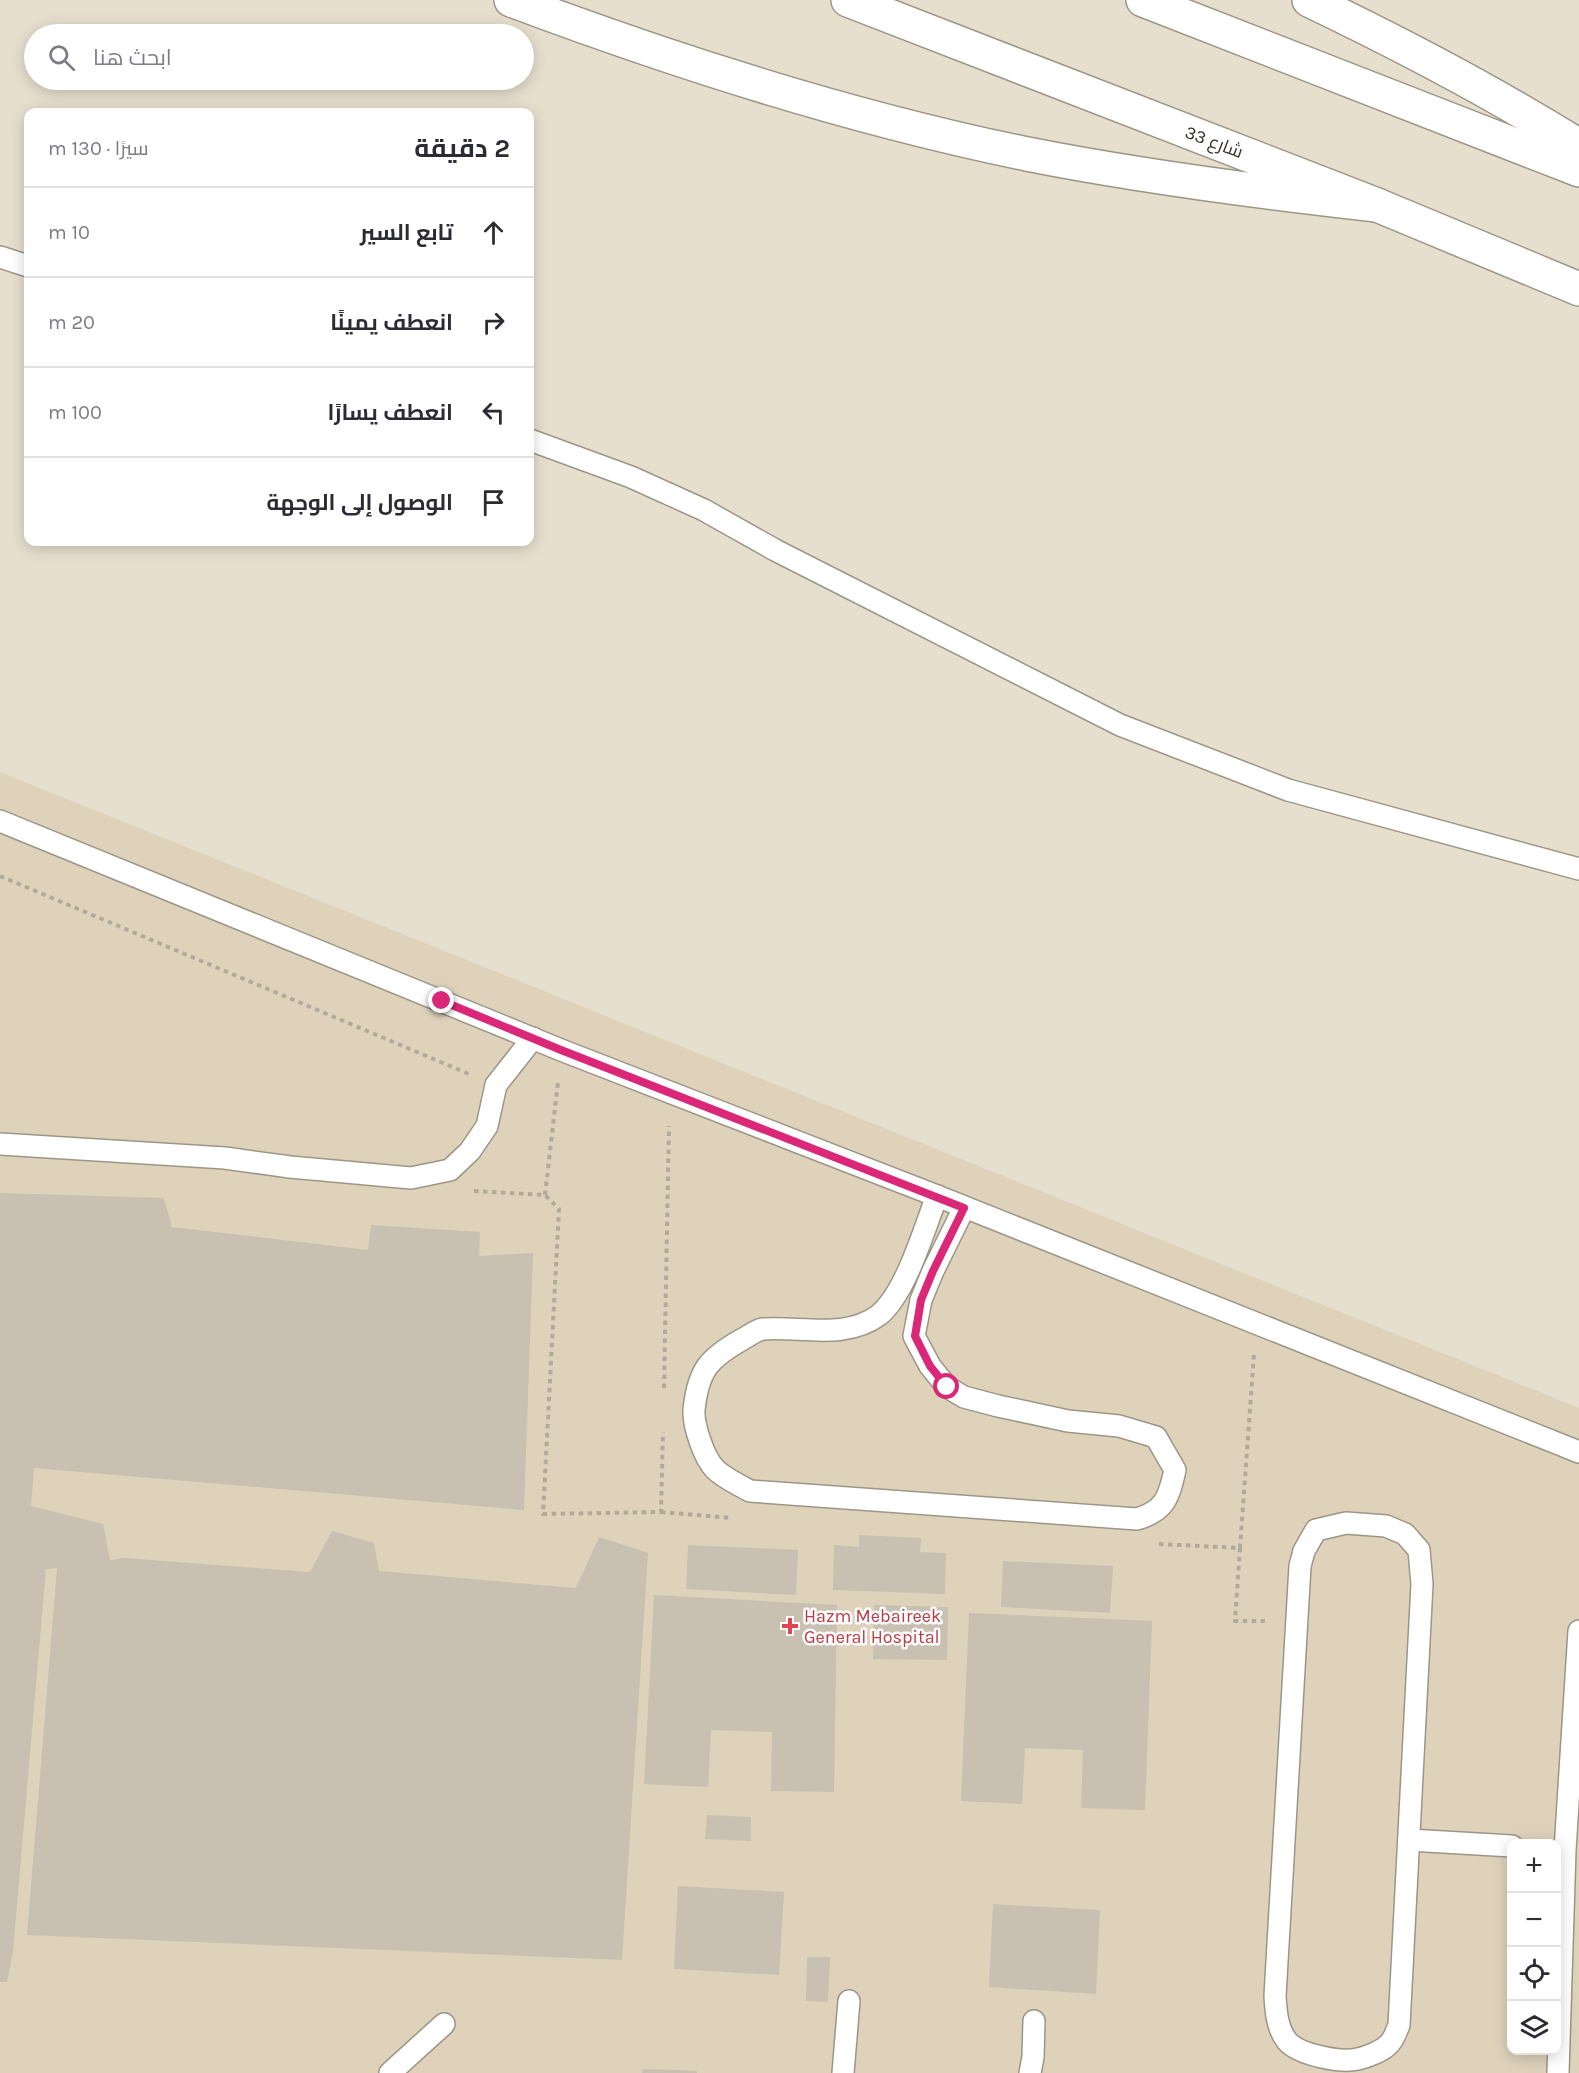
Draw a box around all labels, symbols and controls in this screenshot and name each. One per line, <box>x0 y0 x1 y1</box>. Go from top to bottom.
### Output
search box <box>24 24 534 90</box>
icon: search <box>45 41 78 74</box>
text: ابحث هنا <box>93 45 172 71</box>
street label: شارع 33 <box>1181 121 1246 164</box>
text: 2 دقيقة <box>414 133 510 164</box>
text: سيرًا · 130 m <box>48 137 149 160</box>
icon: ahead <box>477 216 510 249</box>
text: تابع السير <box>360 220 453 246</box>
text: 10 m <box>48 221 90 244</box>
icon: right <box>477 306 510 339</box>
text: انعطف يمينًا <box>330 310 453 336</box>
text: 20 m <box>48 311 95 334</box>
icon: left <box>477 396 510 429</box>
text: انعطف يسارًا <box>327 400 453 426</box>
text: 100 m <box>48 401 102 424</box>
icon: arrive <box>477 486 510 519</box>
text: الوصول إلى الوجهة <box>267 490 453 516</box>
route end <box>428 987 454 1013</box>
route start <box>933 1373 959 1399</box>
place label: Hazm Mebaireek General Hospital <box>804 1605 941 1648</box>
marker: Hazm Mebaireek General Hospital <box>781 1617 799 1635</box>
map controls <box>1507 1839 1561 2055</box>
button: + <box>1507 1839 1561 1893</box>
button: − <box>1507 1893 1561 1947</box>
button: locate <box>1507 1947 1561 2001</box>
button: layers <box>1507 2001 1561 2055</box>

